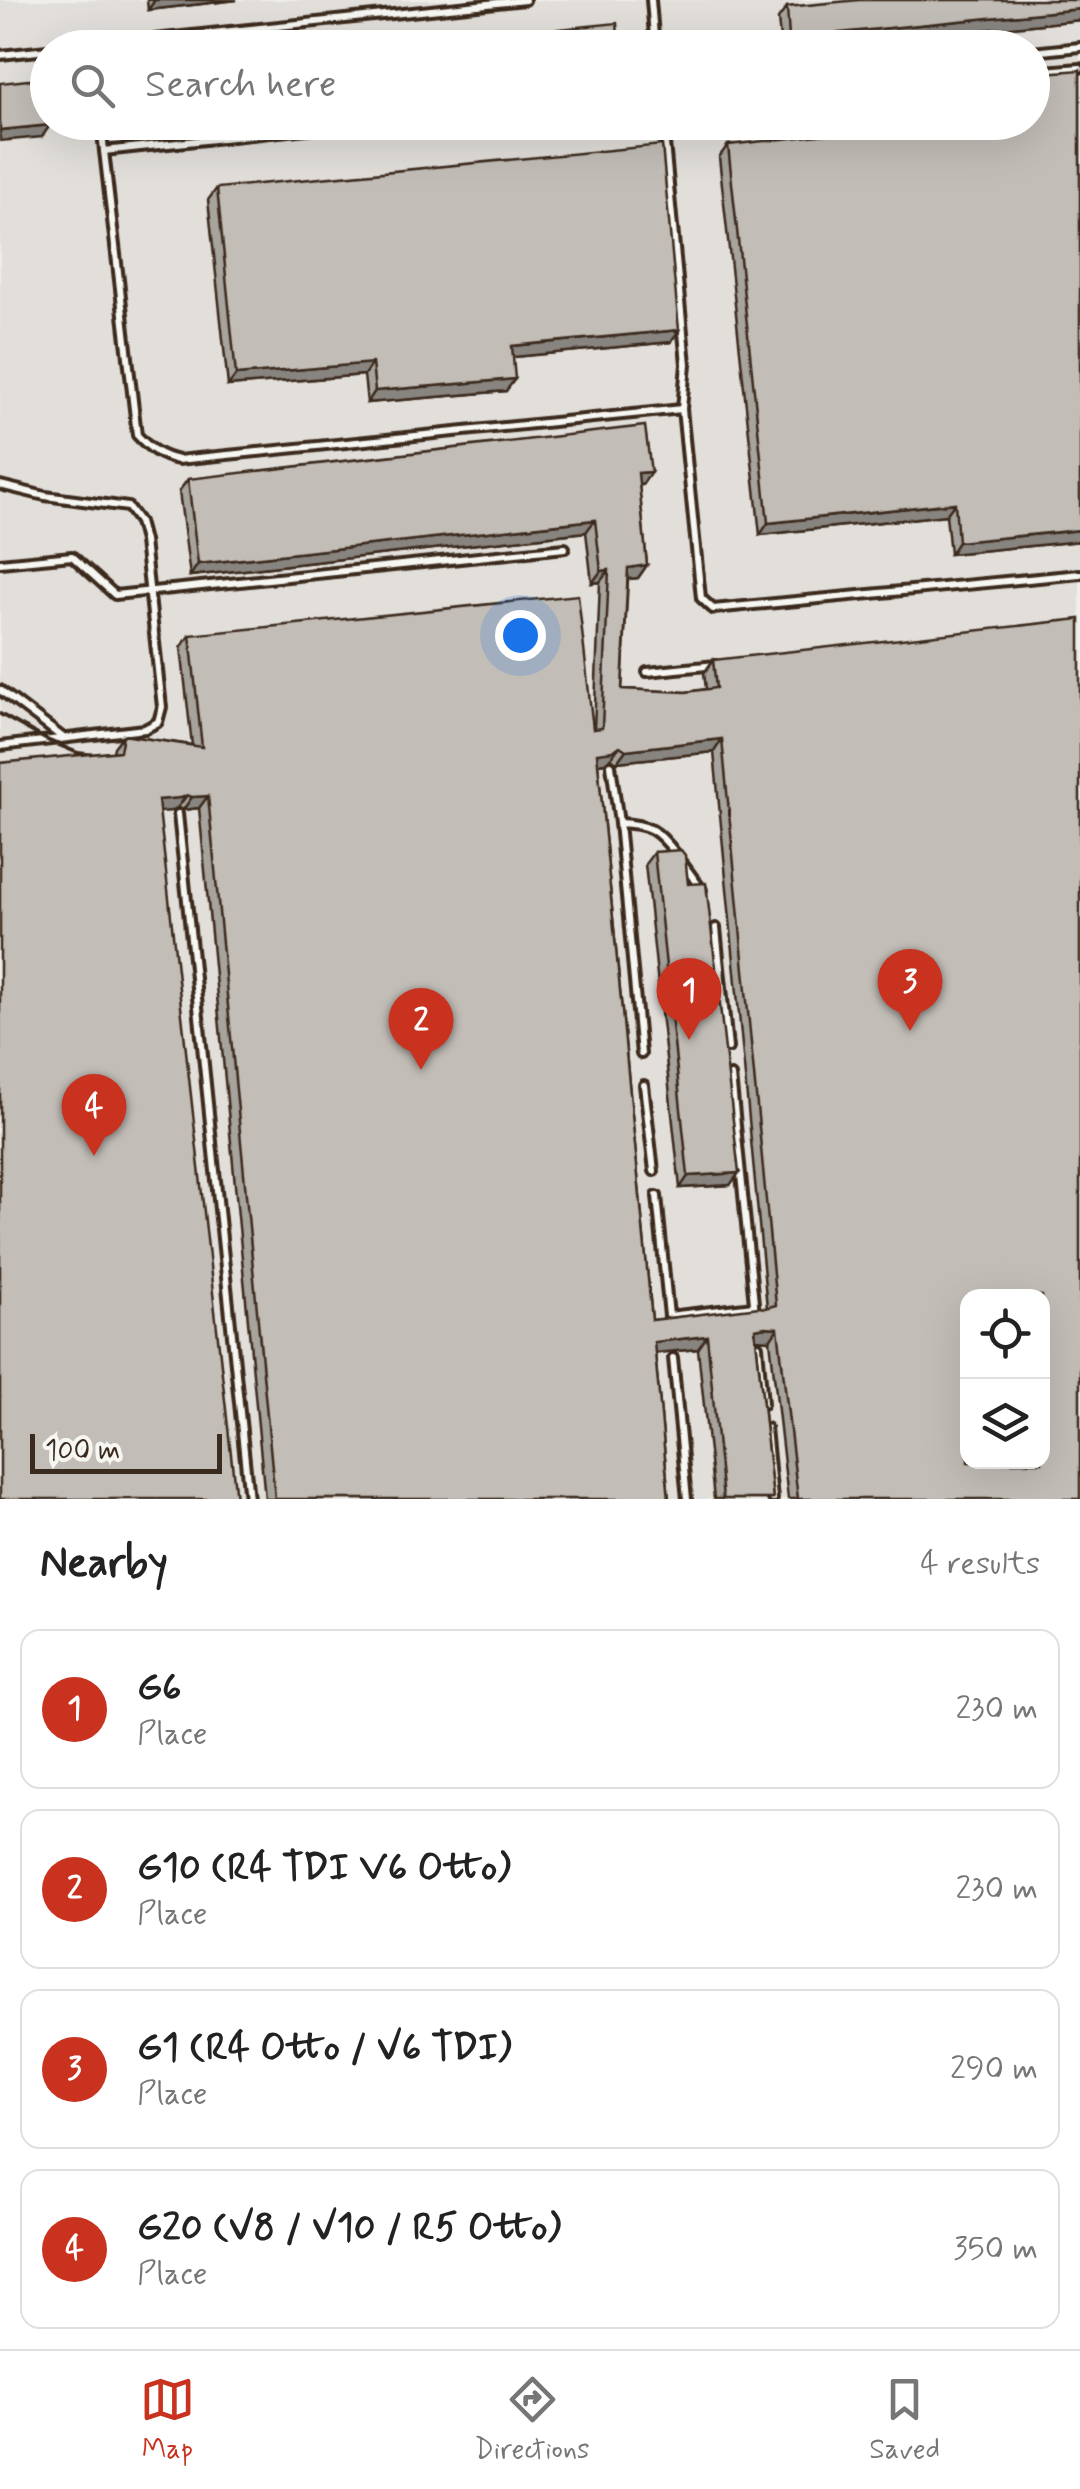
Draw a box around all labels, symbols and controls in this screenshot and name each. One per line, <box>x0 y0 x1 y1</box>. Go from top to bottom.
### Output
search box <box>30 30 1050 140</box>
icon: search <box>65 58 120 113</box>
text: Search here <box>145 61 336 110</box>
your location <box>495 610 546 661</box>
pin: 3 <box>878 948 942 1031</box>
pin: 1 <box>656 958 722 1040</box>
pin: 2 <box>388 988 454 1070</box>
pin: 4 <box>62 1074 126 1156</box>
map controls <box>960 1289 1050 1469</box>
button: locate <box>960 1289 1050 1379</box>
button: layers <box>960 1379 1050 1469</box>
scale bar <box>30 1429 222 1474</box>
text: 100 m <box>45 1433 120 1470</box>
text: Nearby <box>40 1537 168 1592</box>
text: 4 results <box>920 1543 1040 1585</box>
text: G6 <box>137 1664 182 1713</box>
text: 1 <box>67 1688 82 1730</box>
text: 230 m <box>955 1688 1038 1730</box>
text: Place <box>137 1713 207 1755</box>
text: G10 (R4 TDI V6 Otto) <box>137 1844 511 1893</box>
text: 2 <box>67 1868 82 1910</box>
text: 230 m <box>955 1868 1038 1910</box>
text: Place <box>137 1893 207 1935</box>
text: G1 (R4 Otto / V6 TDI) <box>137 2024 512 2073</box>
text: 3 <box>67 2048 82 2090</box>
text: 290 m <box>950 2048 1038 2090</box>
text: Place <box>137 2073 207 2115</box>
text: G20 (V8 / V10 / R5 Otto) <box>137 2204 561 2253</box>
text: 4 <box>65 2228 84 2270</box>
text: 350 m <box>953 2228 1038 2270</box>
text: Place <box>137 2253 207 2295</box>
tab: Map <box>140 2372 195 2469</box>
tab: Directions <box>475 2372 590 2469</box>
tab: Saved <box>869 2372 940 2469</box>

